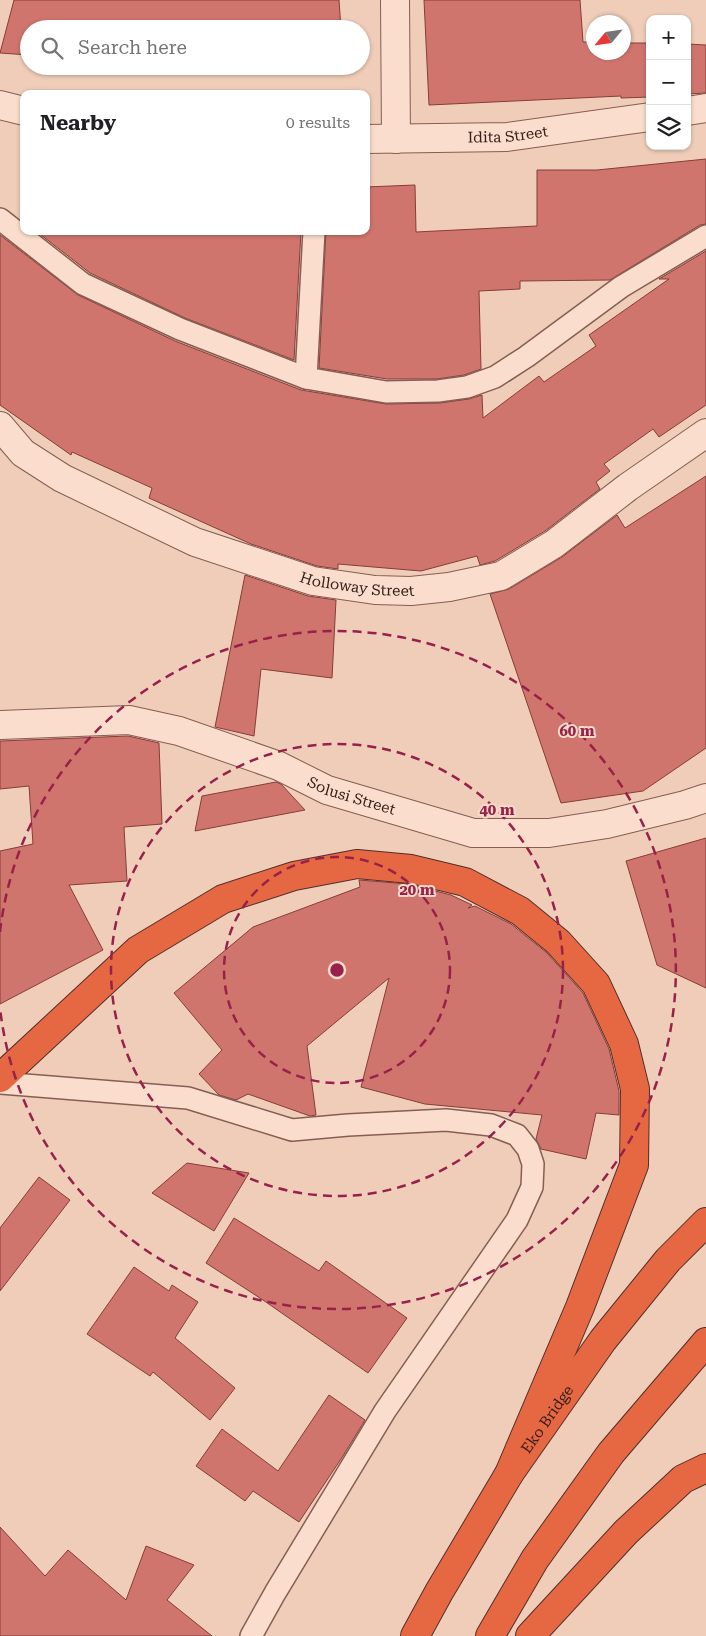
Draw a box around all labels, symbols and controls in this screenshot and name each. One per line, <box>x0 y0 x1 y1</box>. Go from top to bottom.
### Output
north arrow <box>586 15 631 60</box>
map controls <box>646 15 691 150</box>
button: + <box>646 15 691 60</box>
search box <box>20 20 370 75</box>
icon: search <box>38 34 66 62</box>
text: Search here <box>78 36 187 59</box>
button: − <box>646 60 691 105</box>
button: layers <box>646 105 691 150</box>
text: Nearby <box>40 111 116 135</box>
text: 0 results <box>286 113 350 132</box>
street label: Idita Street <box>468 122 549 147</box>
street label: Holloway Street <box>297 568 416 600</box>
text: 60 m <box>559 722 595 740</box>
street label: Solusi Street <box>304 773 398 819</box>
text: 40 m <box>479 801 515 819</box>
text: 20 m <box>399 881 435 899</box>
centre of rings <box>328 961 346 979</box>
street label: Eko Bridge <box>517 1382 577 1457</box>

